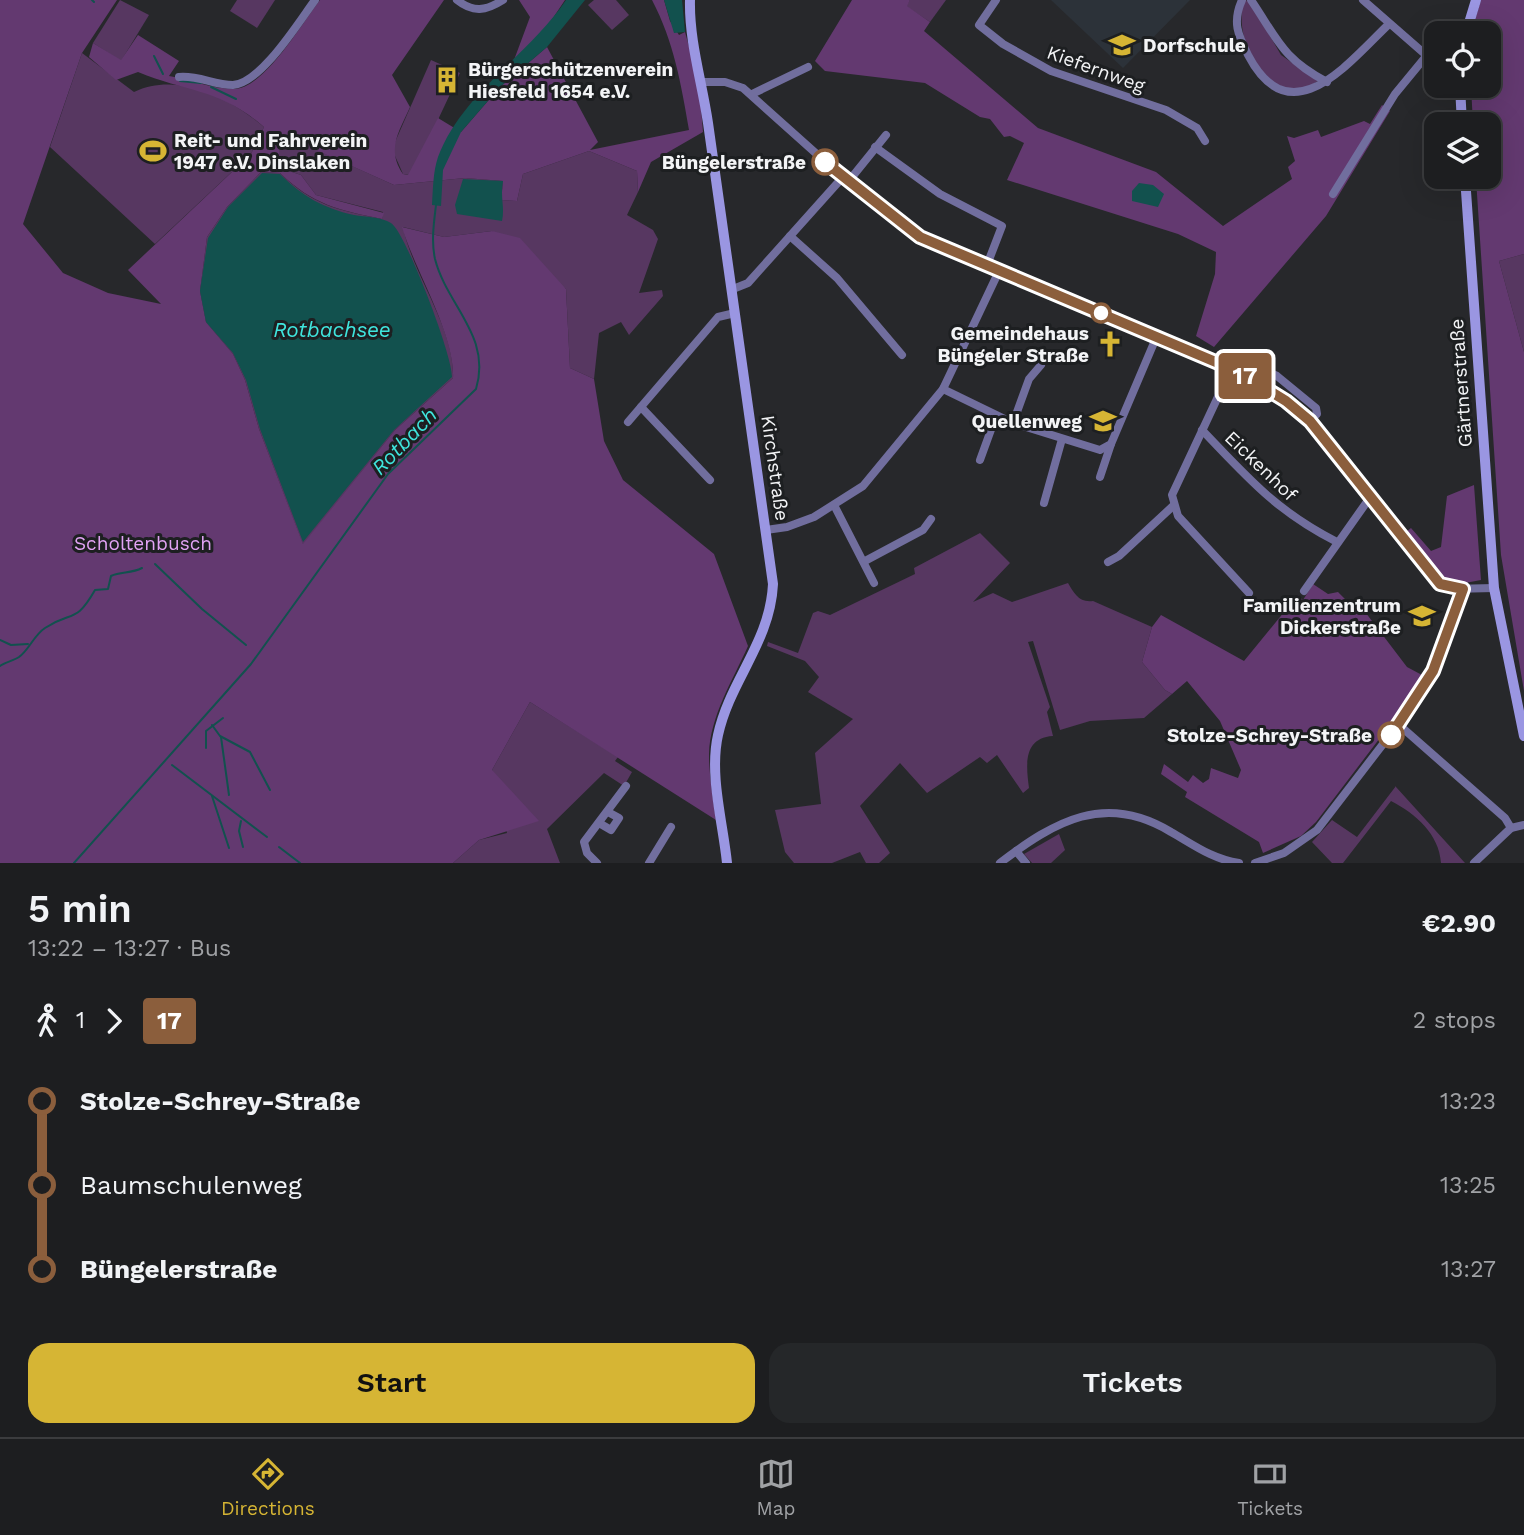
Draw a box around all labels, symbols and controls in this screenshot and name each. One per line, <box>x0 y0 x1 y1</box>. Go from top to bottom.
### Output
map controls <box>1424 21 1501 189</box>
button: locate <box>1424 21 1501 98</box>
school or university icon: Dorfschule <box>1107 30 1137 60</box>
place label: Dorfschule <box>1143 34 1246 57</box>
street label: Kiefernweg <box>1044 41 1149 98</box>
place label: Bürgerschützenverein Hiesfeld 1654 e.V. <box>468 58 673 103</box>
building icon: Bürgerschützenverein Hiesfeld 1654 e.V. <box>432 65 462 95</box>
button: layers <box>1424 112 1501 189</box>
place label: Reit- und Fahrverein 1947 e.V. Dinslaken <box>174 129 367 174</box>
sports icon: Reit- und Fahrverein 1947 e.V. Dinslaken <box>138 136 168 166</box>
marker: Büngelerstraße <box>812 149 838 175</box>
place label: Büngelerstraße <box>662 151 806 174</box>
unlabelled marker <box>1091 303 1111 323</box>
water label: Rotbachsee <box>273 317 391 342</box>
street label: Gärtnerstraße <box>1445 318 1477 448</box>
place label: Gemeindehaus Büngeler Straße <box>937 322 1089 367</box>
church icon: Gemeindehaus Büngeler Straße <box>1095 329 1125 359</box>
line badge: 17 <box>1214 353 1276 399</box>
text: 17 <box>1233 362 1257 390</box>
water label: Rotbach <box>366 402 442 480</box>
school or university icon: Quellenweg <box>1088 406 1118 436</box>
place label: Quellenweg <box>972 410 1082 433</box>
street label: Kirchstraße <box>756 414 794 522</box>
street label: Eickenhof <box>1220 426 1302 506</box>
park label: Scholtenbusch <box>74 532 212 555</box>
place label: Familienzentrum Dickerstraße <box>1243 594 1401 639</box>
school or university icon: Familienzentrum Dickerstraße <box>1407 601 1437 631</box>
marker: Stolze-Schrey-Straße <box>1378 722 1404 748</box>
place label: Stolze-Schrey-Straße <box>1167 724 1372 747</box>
text: 5 min <box>28 887 132 931</box>
text: €2.90 <box>1422 908 1496 938</box>
text: 13:22 – 13:27 · Bus <box>28 935 231 962</box>
icon: walk <box>28 1002 66 1040</box>
icon: forward <box>95 1002 133 1040</box>
text: 1 <box>76 1007 85 1034</box>
text: 17 <box>157 1007 182 1035</box>
text: 2 stops <box>1413 1007 1496 1034</box>
text: Stolze-Schrey-Straße <box>80 1086 361 1116</box>
text: 13:23 <box>1440 1088 1496 1115</box>
text: Baumschulenweg <box>80 1170 302 1200</box>
text: 13:25 <box>1440 1172 1496 1199</box>
text: Büngelerstraße <box>80 1254 277 1284</box>
text: 13:27 <box>1441 1256 1496 1283</box>
button: Start <box>28 1343 755 1423</box>
button: Tickets <box>769 1343 1496 1423</box>
tab: Directions <box>221 1455 315 1520</box>
tab: Map <box>757 1455 795 1520</box>
tab: Tickets <box>1237 1455 1303 1520</box>

